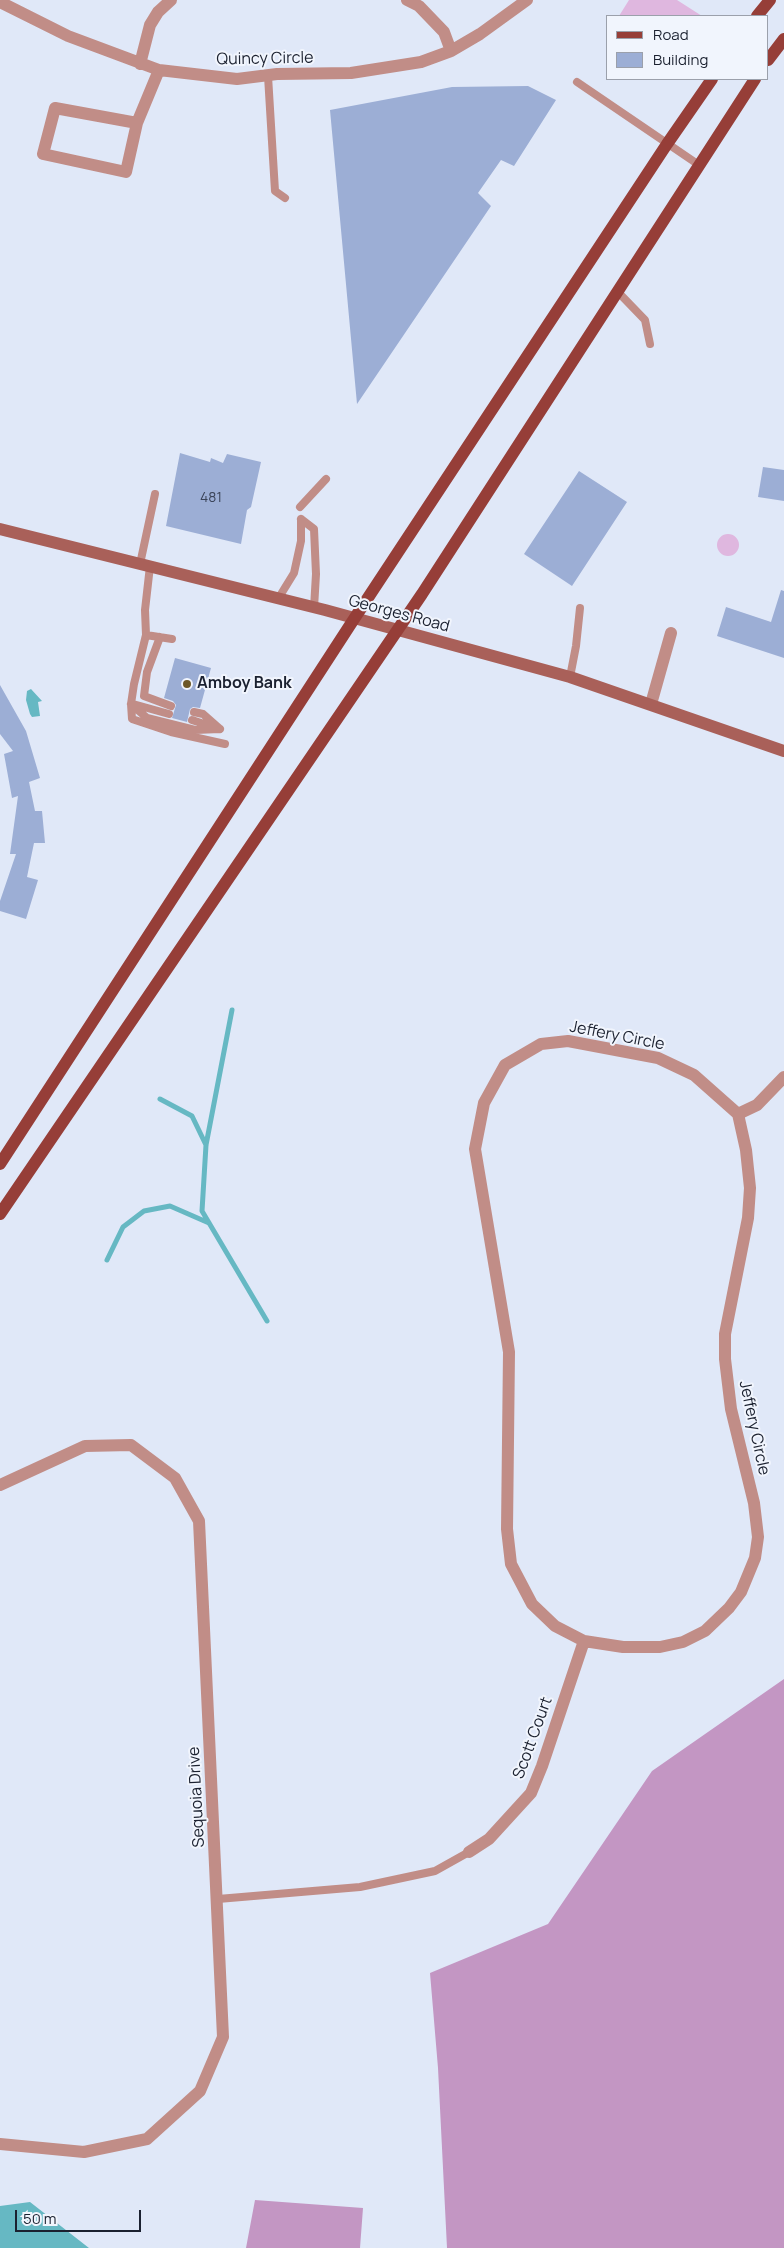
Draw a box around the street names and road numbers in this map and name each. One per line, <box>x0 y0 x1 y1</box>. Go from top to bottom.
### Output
street label: Quincy Circle <box>216 49 314 69</box>
street label: Georges Road <box>346 591 452 637</box>
street label: Jeffery Circle <box>568 1017 666 1055</box>
street label: Jeffery Circle <box>735 1379 773 1477</box>
street label: Scott Court <box>509 1694 557 1782</box>
street label: Sequoia Drive <box>185 1746 209 1848</box>

